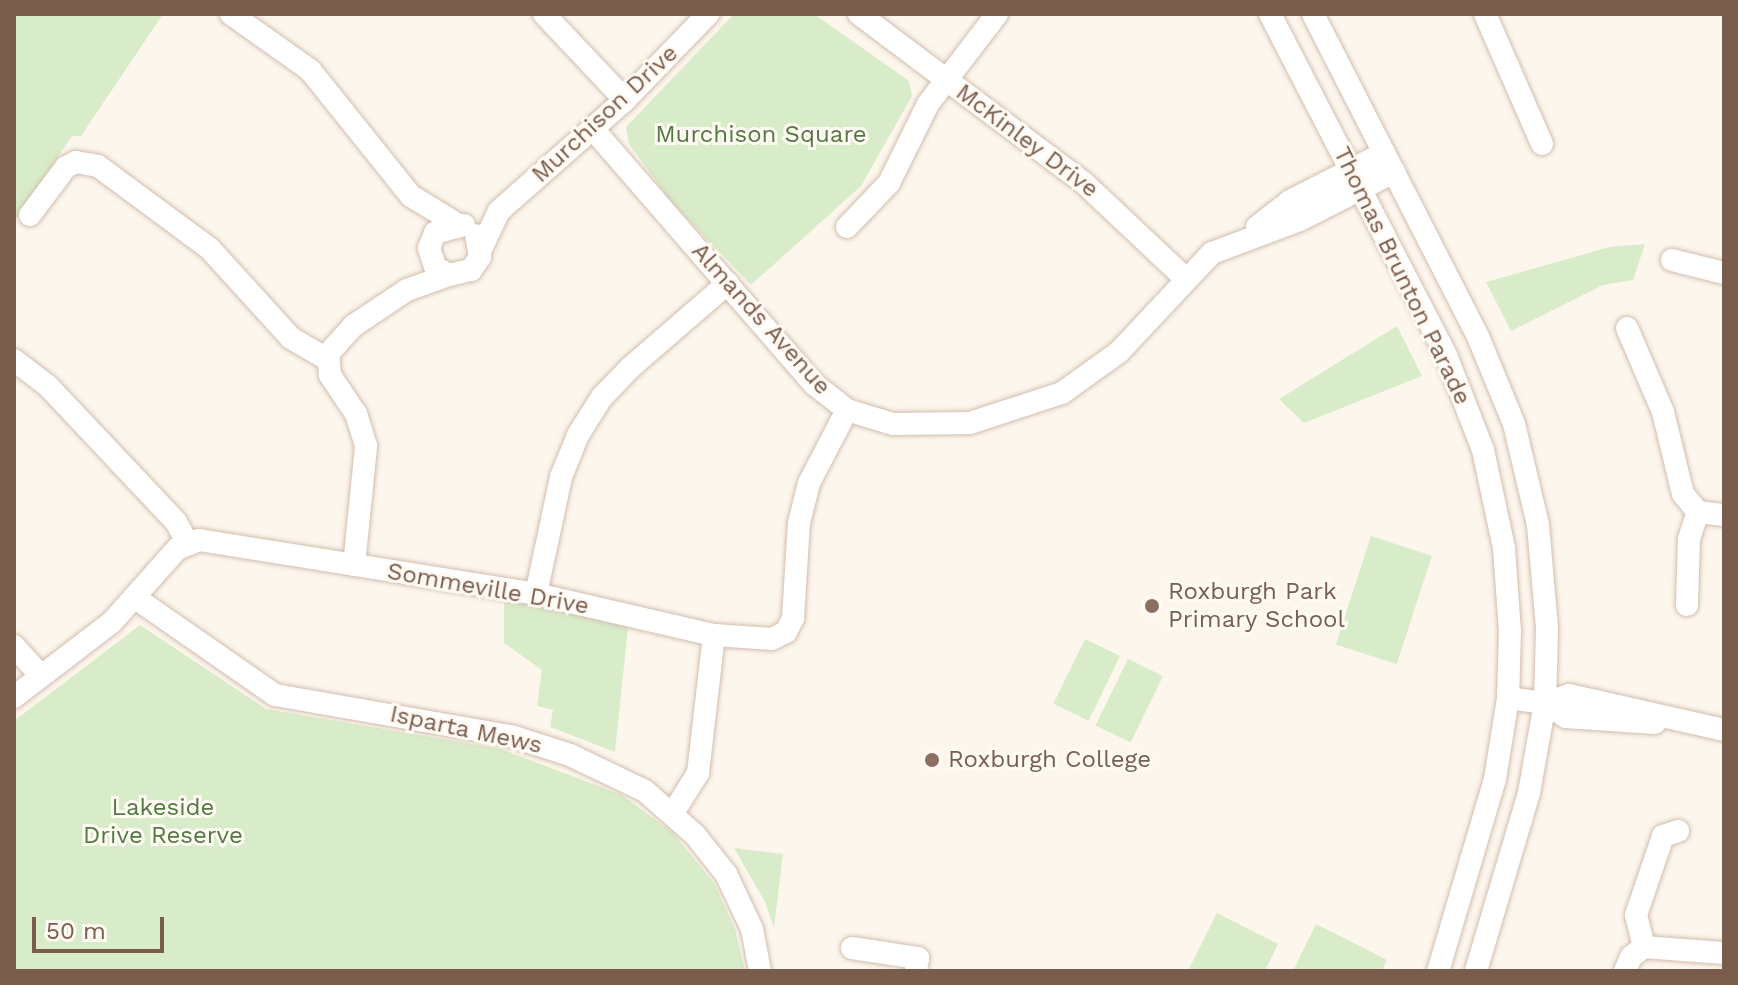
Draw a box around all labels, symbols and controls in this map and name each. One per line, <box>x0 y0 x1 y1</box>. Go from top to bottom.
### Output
street label: Murchison Drive <box>526 39 684 189</box>
street label: McKinley Drive <box>950 78 1104 204</box>
park label: Murchison Square <box>655 121 867 149</box>
street label: Thomas Brunton Parade <box>1327 142 1477 410</box>
street label: Almands Avenue <box>685 237 837 401</box>
street label: Sommeville Drive <box>385 557 591 621</box>
place label: Roxburgh Park Primary School <box>1168 578 1345 634</box>
marker: Roxburgh Park Primary School <box>1143 597 1161 615</box>
street label: Isparta Mews <box>387 700 545 760</box>
place label: Roxburgh College <box>948 746 1151 774</box>
marker: Roxburgh College <box>923 751 941 769</box>
park label: Lakeside Drive Reserve <box>83 794 243 850</box>
scale bar <box>36 901 168 951</box>
text: 50 m <box>46 917 106 945</box>

